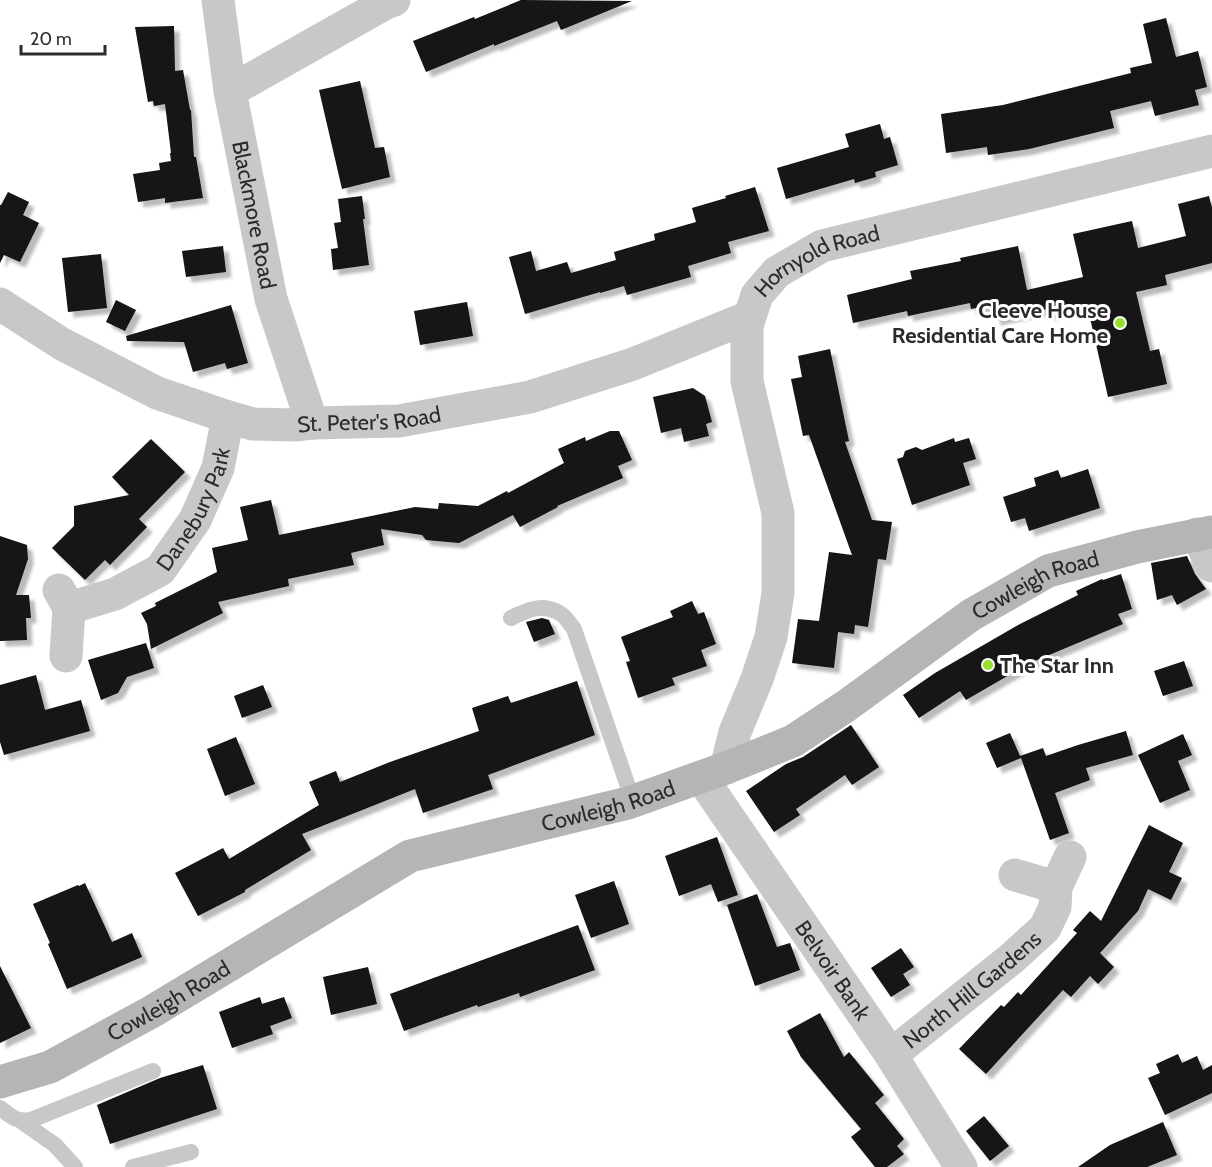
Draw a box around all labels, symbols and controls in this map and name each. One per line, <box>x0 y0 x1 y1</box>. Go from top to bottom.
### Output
scale bar <box>21 18 105 56</box>
text: 20 m <box>30 28 72 50</box>
street label: Blackmore Road <box>227 138 282 291</box>
street label: Hornyold Road <box>748 219 882 302</box>
place label: Cleeve House Residential Care Home <box>892 297 1108 349</box>
marker: Cleeve House Residential Care Home <box>1113 316 1127 330</box>
street label: St. Peter's Road <box>296 400 443 438</box>
street label: Danebury Park <box>150 445 235 576</box>
street label: Cowleigh Road <box>967 544 1102 625</box>
place label: The Star Inn <box>1000 652 1114 679</box>
marker: The Star Inn <box>981 658 995 672</box>
street label: Cowleigh Road <box>538 774 679 837</box>
street label: Belvoir Bank <box>790 915 877 1025</box>
street label: North Hill Gardens <box>897 925 1047 1054</box>
street label: Cowleigh Road <box>102 954 235 1047</box>

